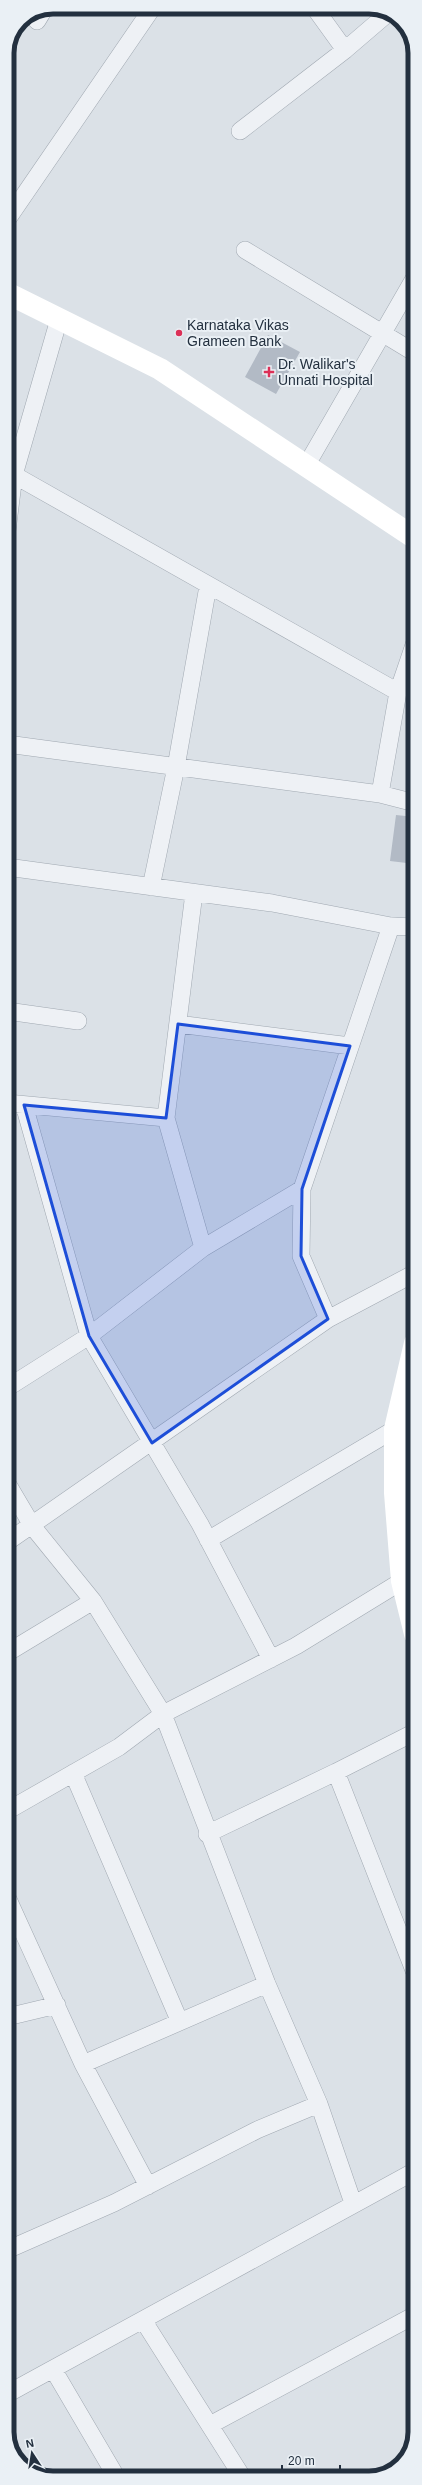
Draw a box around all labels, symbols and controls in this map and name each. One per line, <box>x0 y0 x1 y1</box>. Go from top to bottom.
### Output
place label: Karnataka Vikas Grameen Bank <box>187 317 289 349</box>
marker: Karnataka Vikas Grameen Bank <box>174 328 184 338</box>
place label: Dr. Walikar's Unnati Hospital <box>278 356 373 388</box>
marker: Dr. Walikar's Unnati Hospital <box>263 366 275 378</box>
north arrow <box>12 2433 52 2473</box>
text: N <box>25 2437 35 2450</box>
scale bar <box>282 2447 340 2473</box>
text: 20 m <box>288 2454 315 2468</box>

